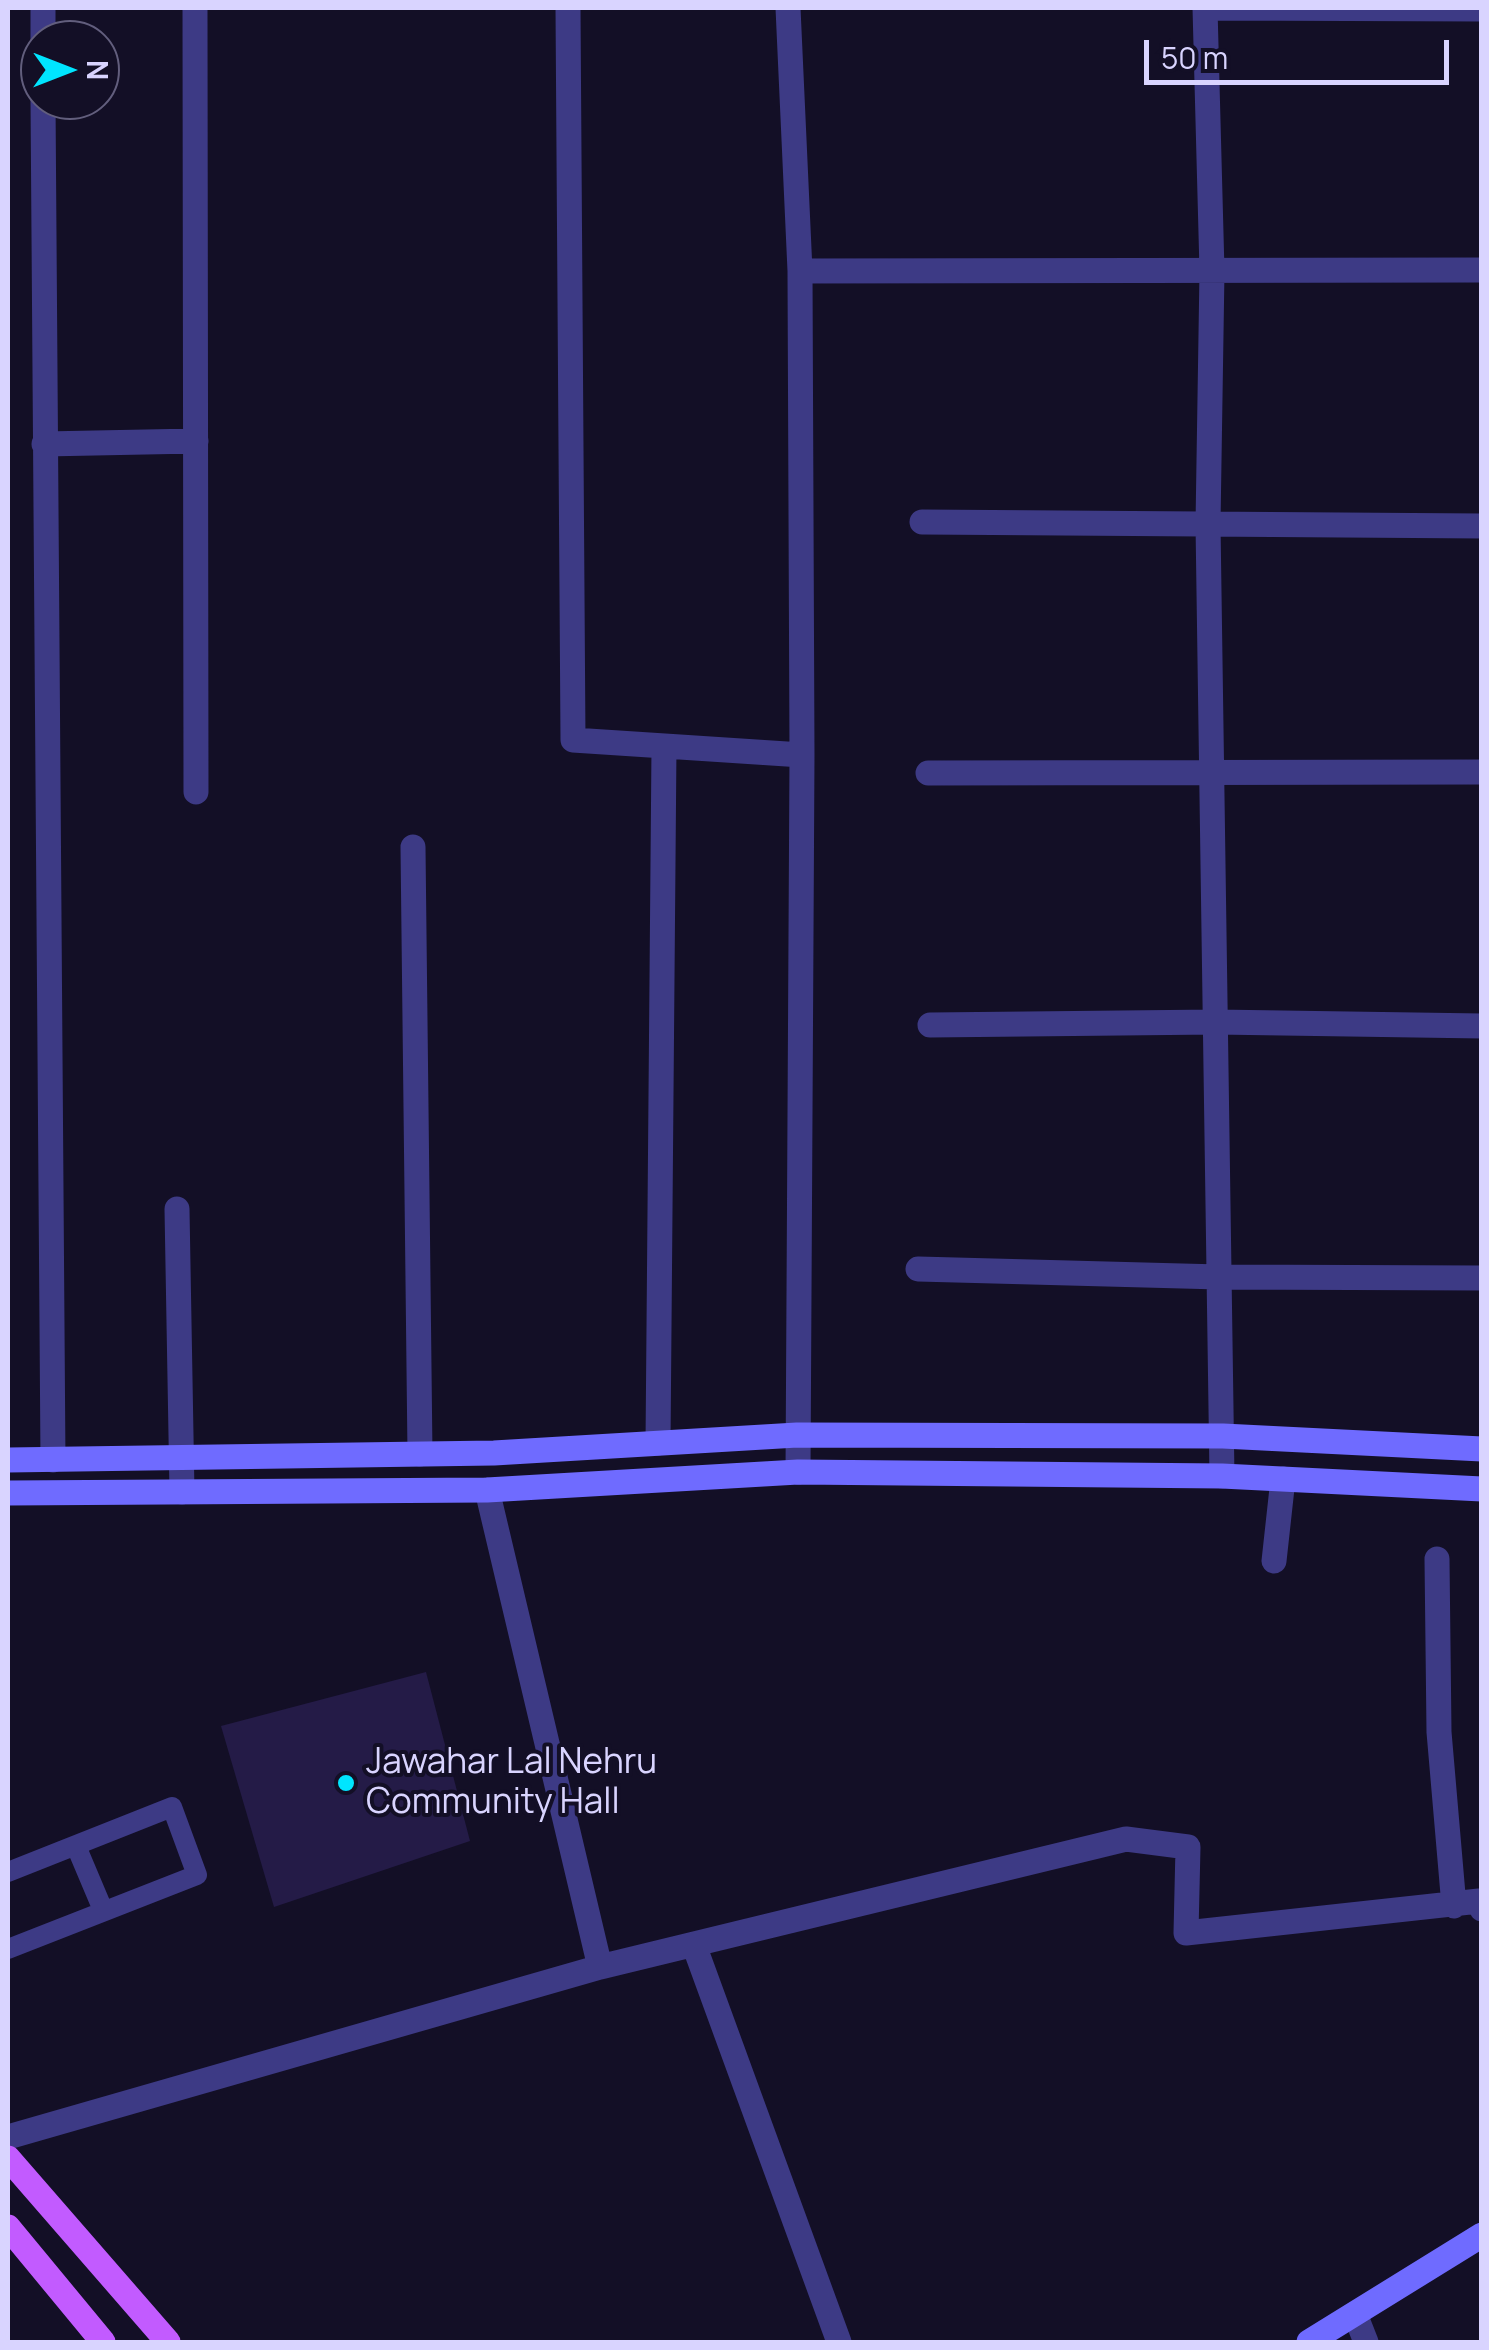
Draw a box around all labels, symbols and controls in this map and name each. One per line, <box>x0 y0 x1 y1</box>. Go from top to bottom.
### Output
north arrow <box>20 20 120 120</box>
scale bar <box>1149 20 1454 82</box>
text: 50 m <box>1161 37 1228 78</box>
text: N <box>79 60 117 80</box>
place label: Jawahar Lal Nehru Community Hall <box>366 1742 657 1824</box>
marker: Jawahar Lal Nehru Community Hall <box>335 1772 357 1794</box>

